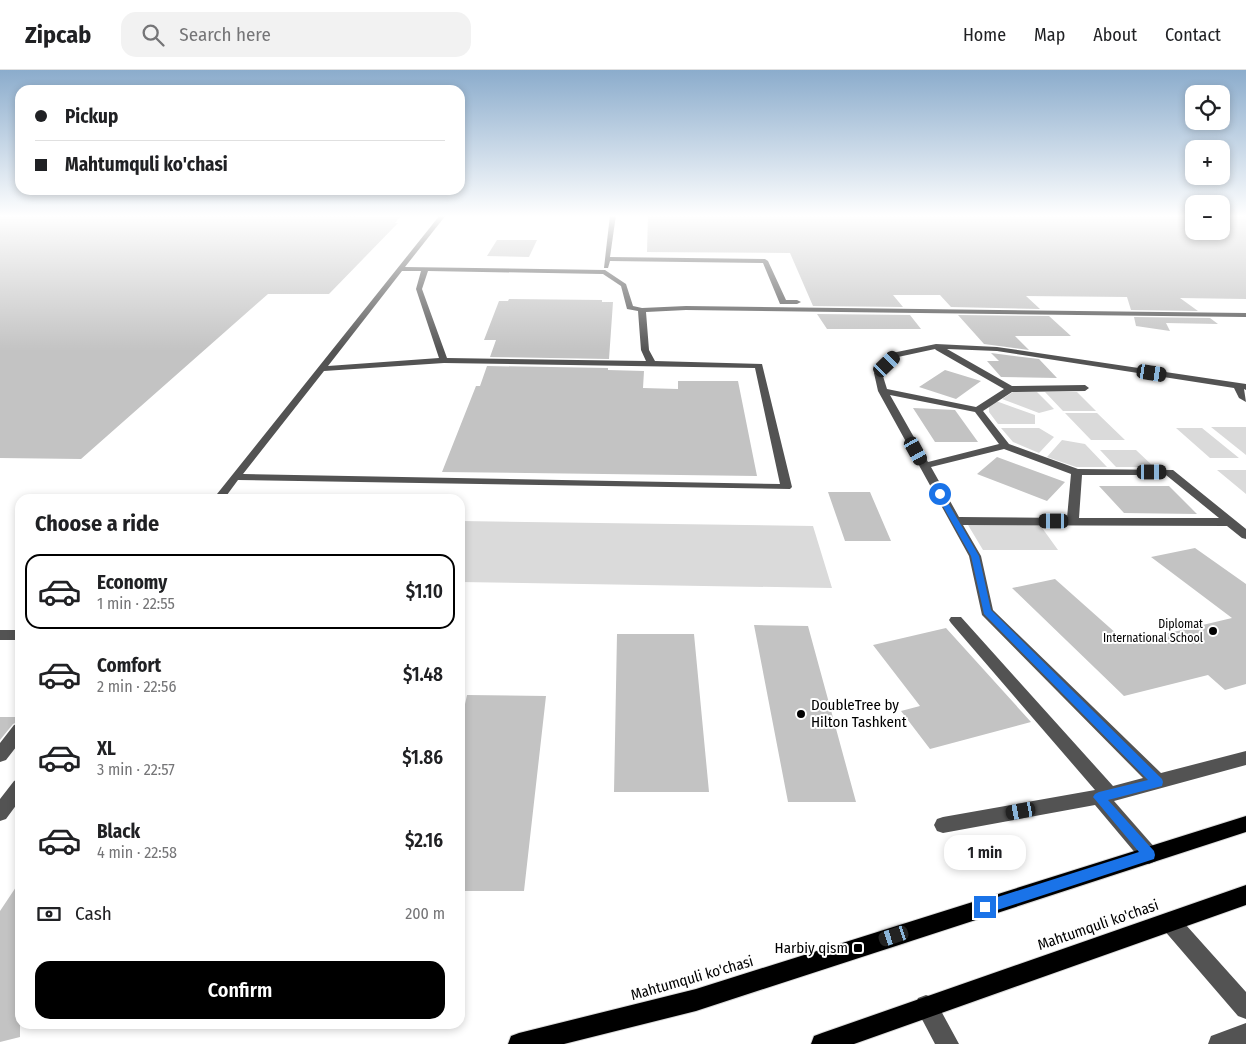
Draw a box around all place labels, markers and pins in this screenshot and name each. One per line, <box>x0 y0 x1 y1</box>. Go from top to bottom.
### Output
place label: Diplomat International School <box>1103 617 1203 645</box>
marker: Diplomat International School <box>1207 625 1219 637</box>
place label: DoubleTree by Hilton Tashkent <box>811 696 907 731</box>
marker: DoubleTree by Hilton Tashkent <box>795 708 807 720</box>
place label: Harbiy qism <box>775 939 848 957</box>
marker: Harbiy qism <box>852 942 864 954</box>

